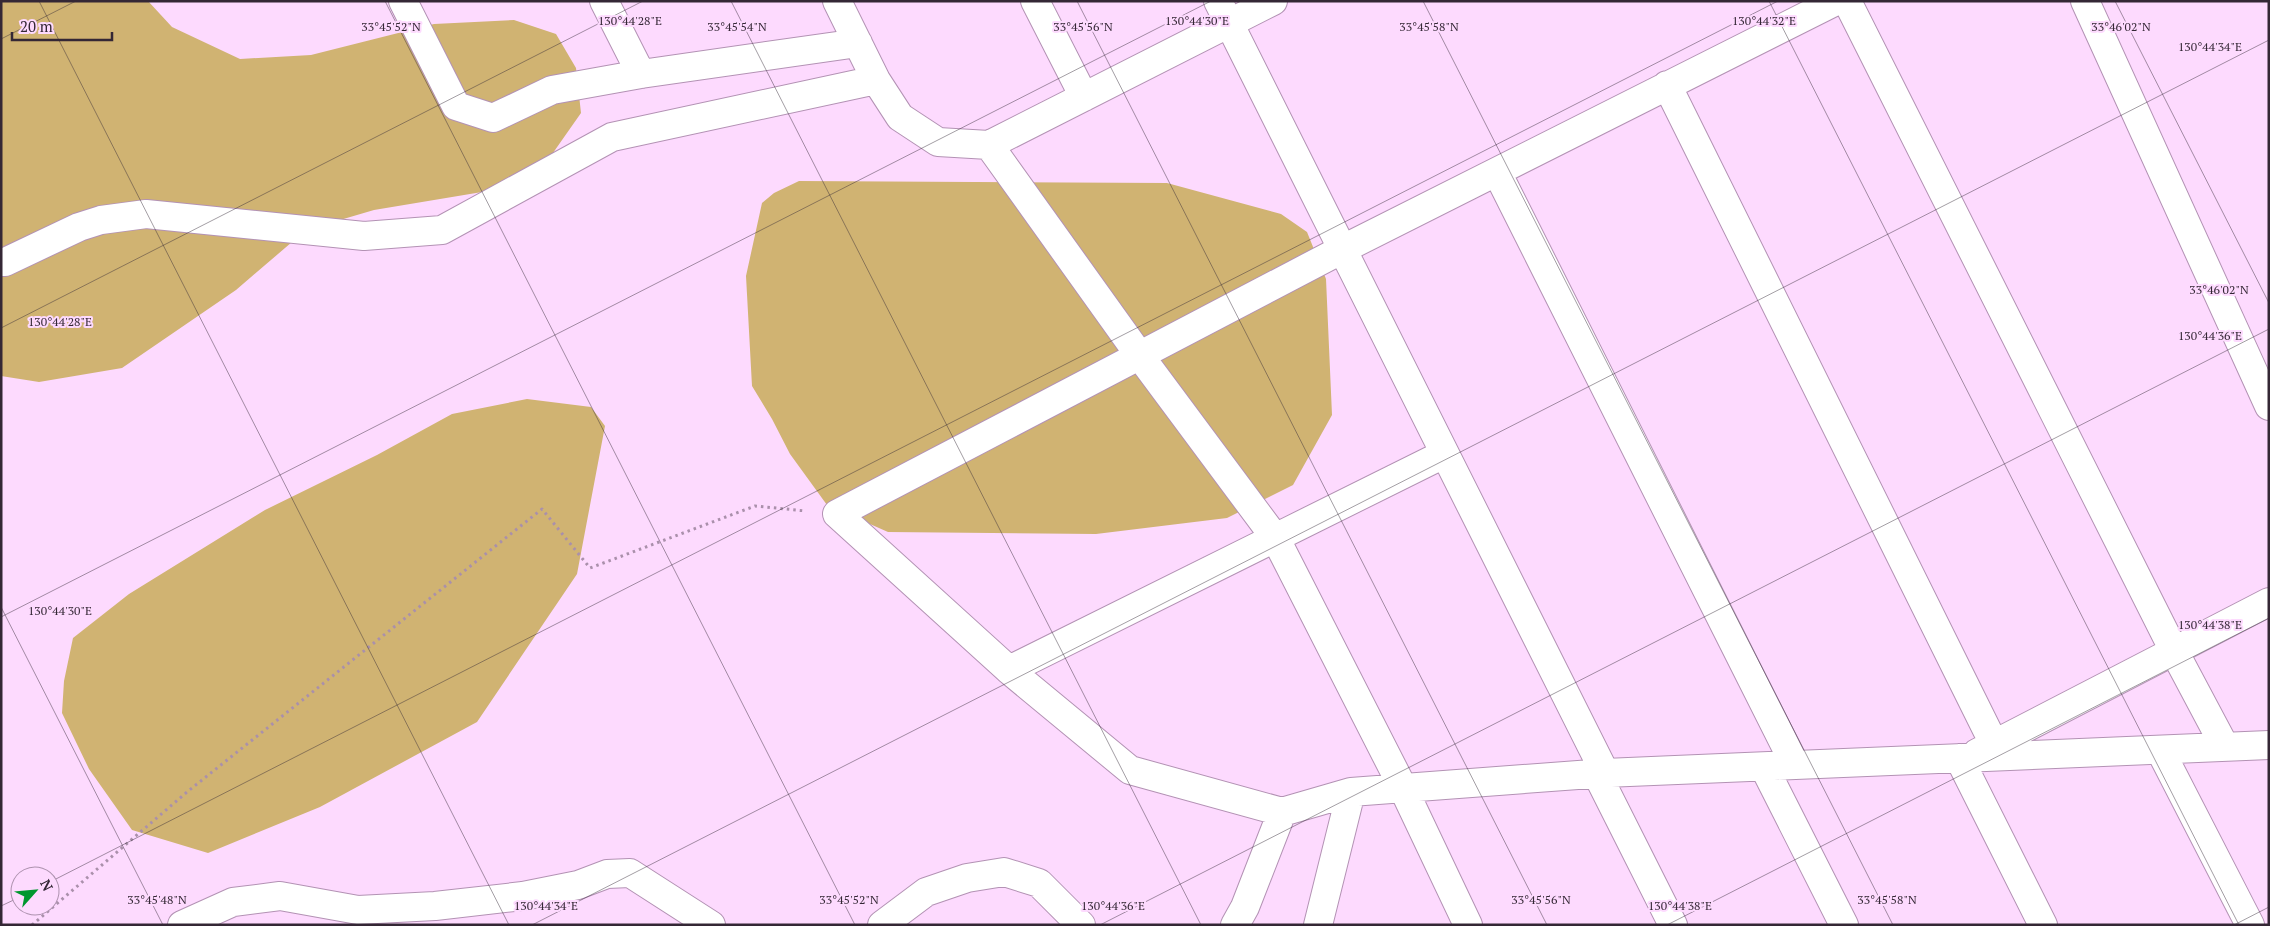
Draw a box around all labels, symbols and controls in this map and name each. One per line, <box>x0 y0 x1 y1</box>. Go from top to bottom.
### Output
scale bar <box>12 10 112 42</box>
text: 130°44'28"E <box>598 13 662 28</box>
text: 130°44'30"E <box>1165 13 1229 28</box>
text: 130°44'32"E <box>1732 13 1796 28</box>
text: 20 m <box>20 16 53 36</box>
text: 33°45'52"N <box>361 19 421 34</box>
text: 33°45'54"N <box>707 19 767 34</box>
text: 33°45'56"N <box>1053 19 1113 34</box>
text: 33°45'58"N <box>1399 19 1459 34</box>
text: 33°46'02"N <box>2091 19 2151 34</box>
text: 130°44'34"E <box>2178 39 2242 54</box>
text: 33°46'02"N <box>2189 282 2249 297</box>
text: 130°44'28"E <box>28 314 92 329</box>
text: 130°44'36"E <box>2178 328 2242 343</box>
text: 130°44'30"E <box>28 603 92 618</box>
text: 130°44'38"E <box>2178 617 2242 632</box>
north arrow <box>10 866 60 916</box>
text: N <box>36 876 58 894</box>
text: 33°45'48"N <box>127 892 187 907</box>
text: 33°45'52"N <box>819 892 879 907</box>
text: 33°45'56"N <box>1511 892 1571 907</box>
text: 33°45'58"N <box>1857 892 1917 907</box>
text: 130°44'34"E <box>514 898 578 913</box>
text: 130°44'36"E <box>1081 898 1145 913</box>
text: 130°44'38"E <box>1648 898 1712 913</box>

